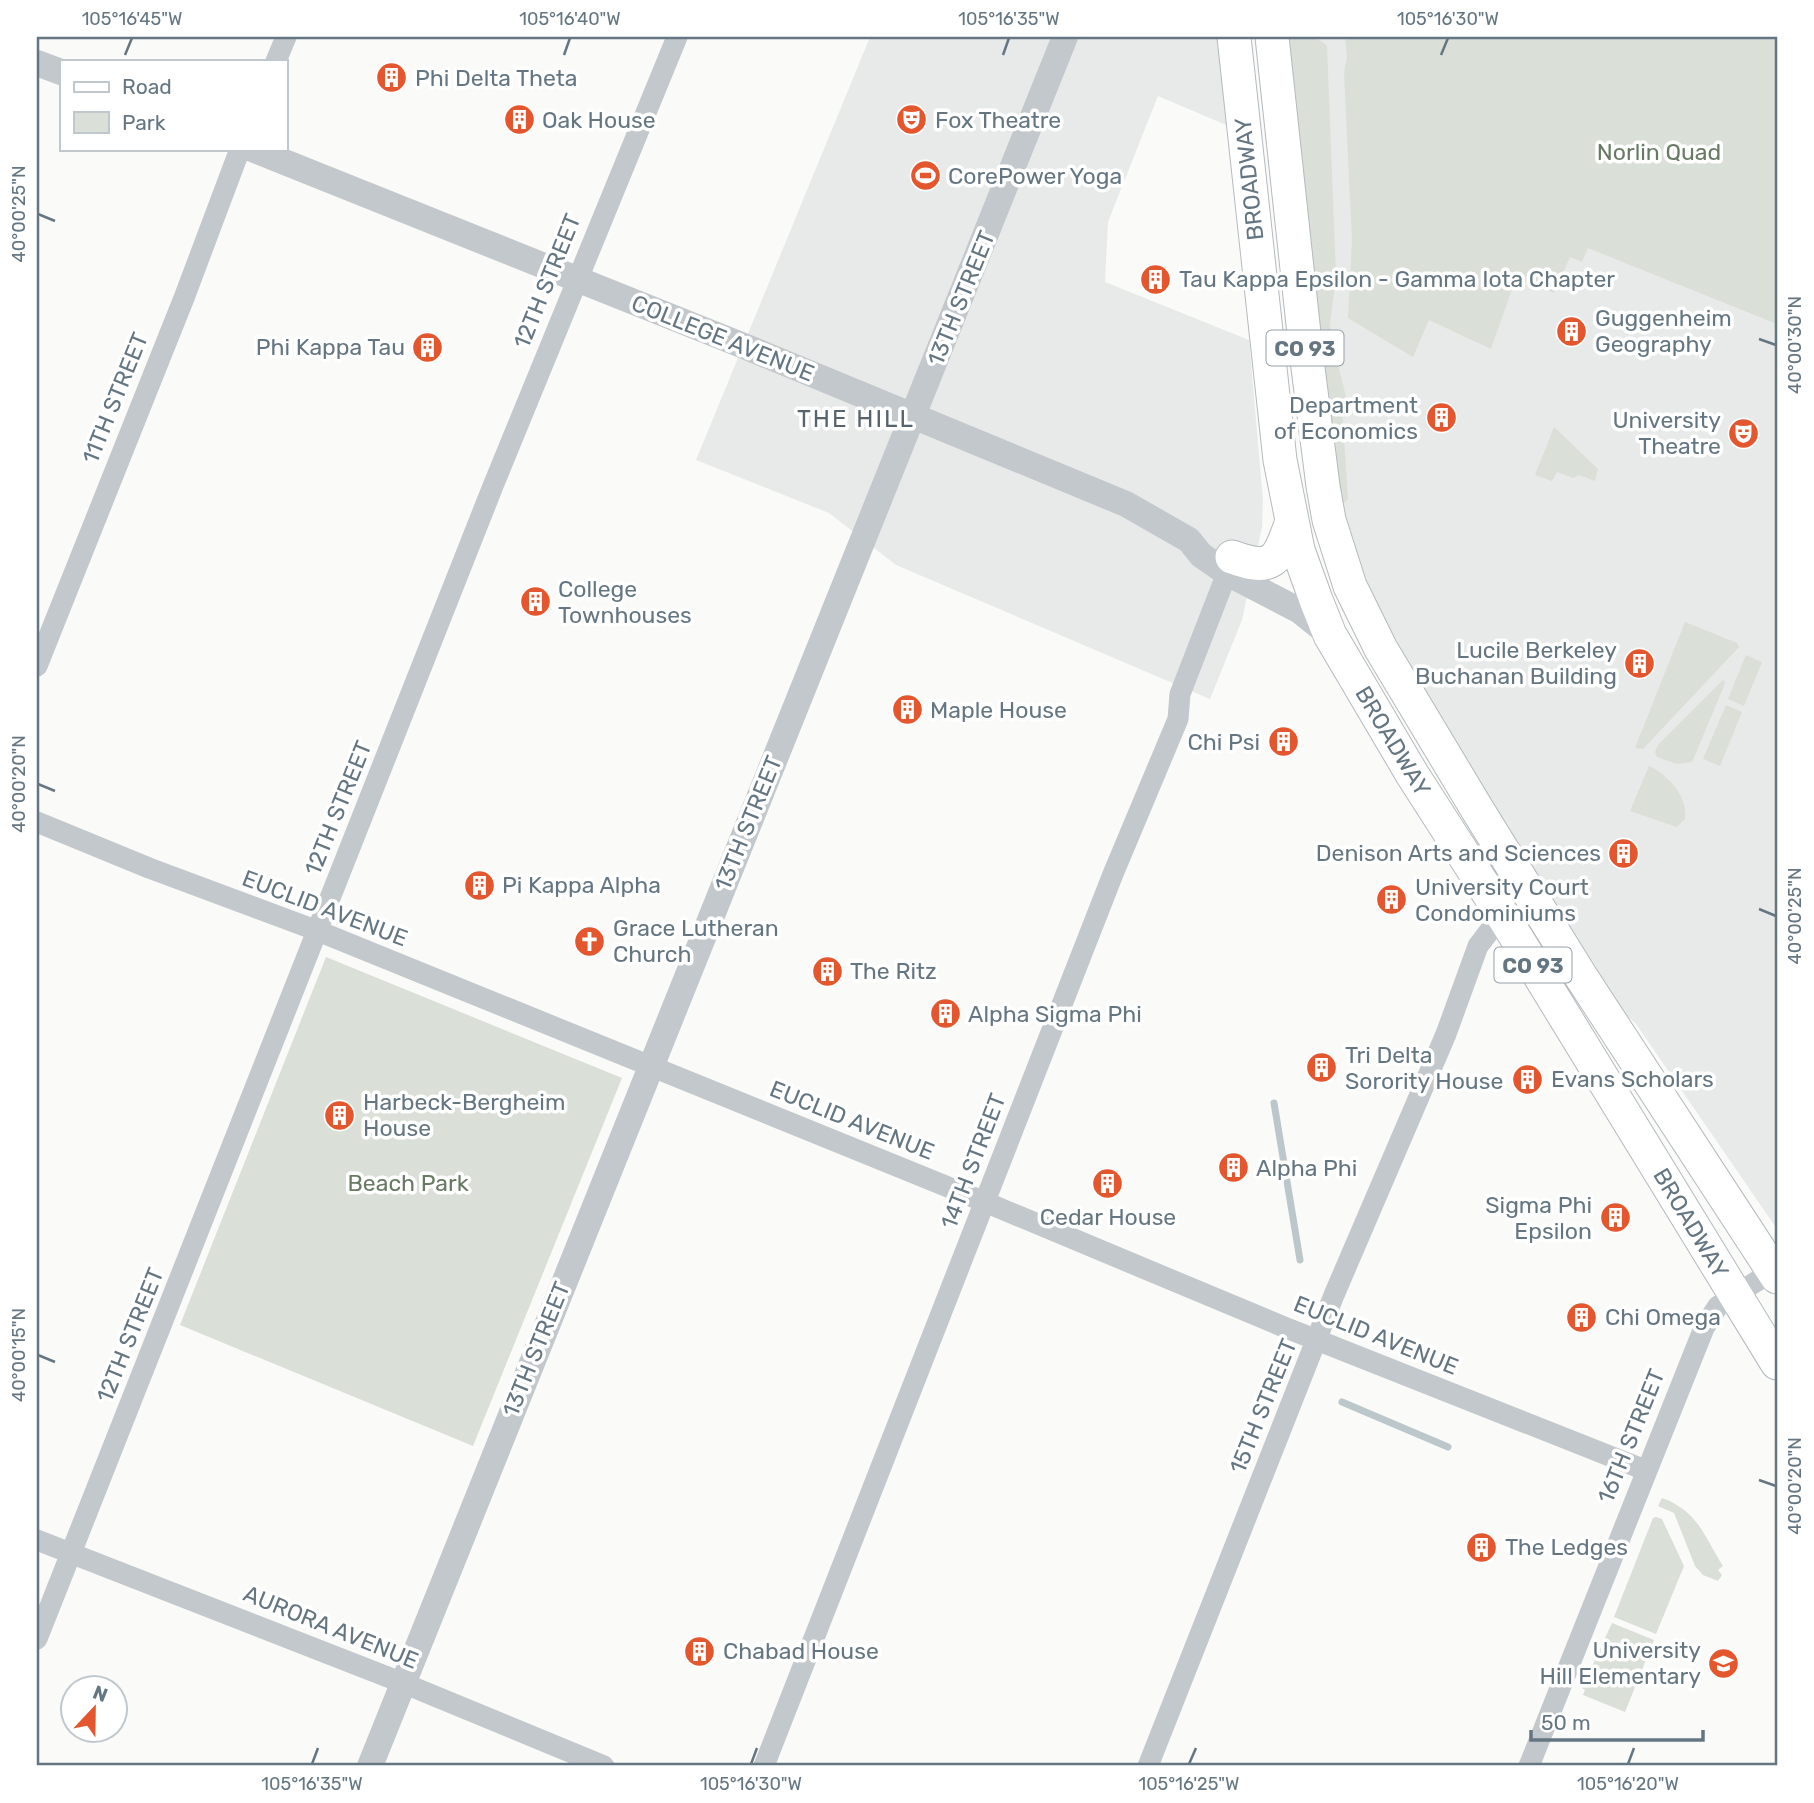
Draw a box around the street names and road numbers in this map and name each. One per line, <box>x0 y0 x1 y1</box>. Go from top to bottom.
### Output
street label: BROADWAY <box>1229 116 1269 242</box>
street label: 12TH STREET <box>507 210 587 352</box>
street label: 13TH STREET <box>921 227 1001 369</box>
street label: COLLEGE AVENUE <box>628 289 818 387</box>
street label: 11TH STREET <box>76 328 154 468</box>
road number: CO 93 <box>1266 330 1344 366</box>
street label: BROADWAY <box>1349 681 1437 801</box>
street label: 12TH STREET <box>298 737 378 879</box>
street label: 13TH STREET <box>708 752 788 894</box>
street label: EUCLID AVENUE <box>238 864 412 952</box>
road number: CO 93 <box>1494 948 1572 982</box>
street label: EUCLID AVENUE <box>766 1074 938 1166</box>
street label: 14TH STREET <box>934 1089 1012 1233</box>
street label: BROADWAY <box>1647 1163 1735 1283</box>
street label: 12TH STREET <box>90 1264 170 1406</box>
street label: 13TH STREET <box>496 1278 576 1420</box>
street label: EUCLID AVENUE <box>1290 1289 1462 1381</box>
street label: 15TH STREET <box>1223 1335 1303 1477</box>
street label: 16TH STREET <box>1591 1365 1671 1507</box>
street label: AURORA AVENUE <box>239 1579 423 1675</box>

